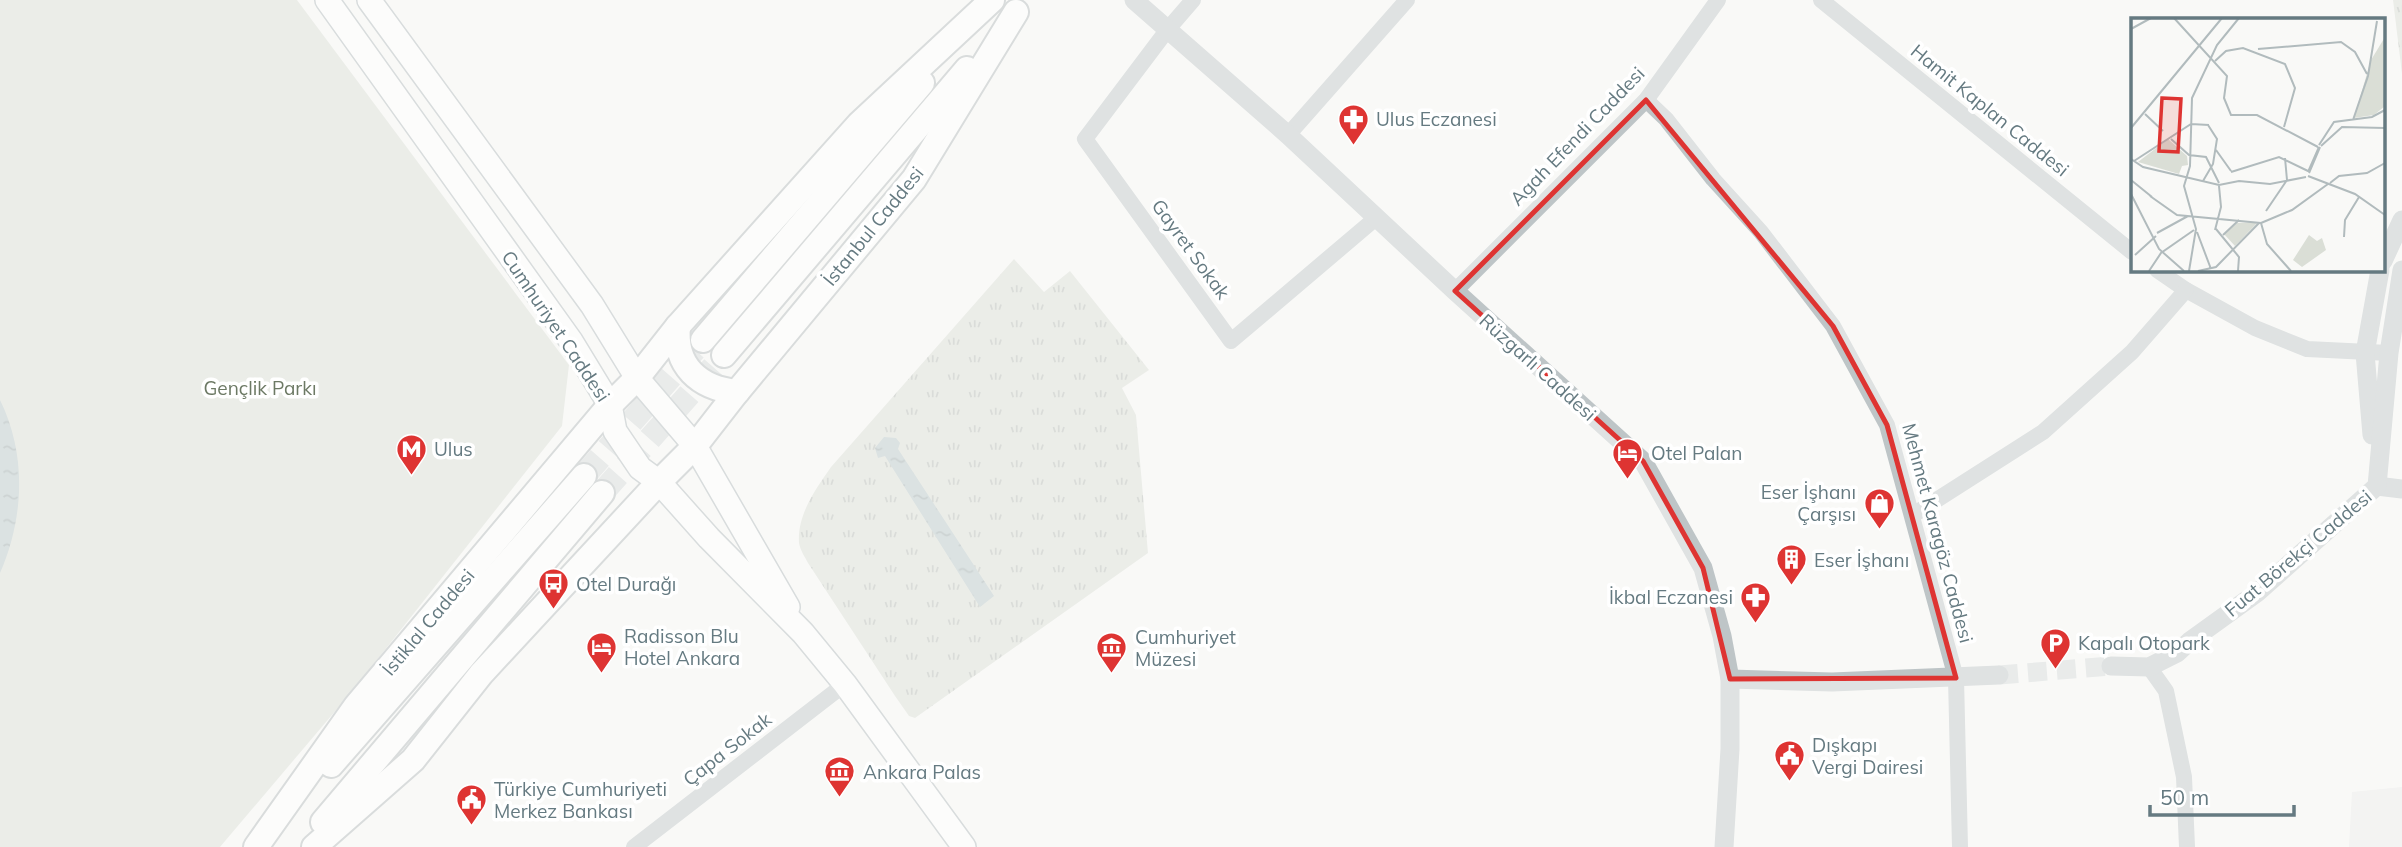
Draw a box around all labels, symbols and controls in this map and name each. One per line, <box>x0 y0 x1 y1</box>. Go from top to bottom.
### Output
inset map <box>2131 18 2384 271</box>
street label: Hamit Kaplan Caddesi <box>1906 39 2074 181</box>
street label: Agah Efendi Caddesi <box>1505 62 1649 210</box>
pharmacy icon: Ulus Eczanesi <box>1336 102 1370 146</box>
place label: Ulus Eczanesi <box>1376 107 1497 131</box>
street label: İstanbul Caddesi <box>818 162 928 290</box>
street label: Gayret Sokak <box>1147 194 1235 304</box>
street label: Cumhuriyet Caddesi <box>497 246 615 406</box>
street label: Rüzgarlı Caddesi <box>1475 308 1601 426</box>
park label: Gençlik Parkı <box>203 376 317 400</box>
street label: Mehmet Karagöz Caddesi <box>1897 421 1979 645</box>
metro station icon: Ulus <box>394 432 428 476</box>
hotel icon: Otel Palan <box>1611 436 1645 480</box>
place label: Ulus <box>434 437 473 461</box>
place label: Otel Palan <box>1651 441 1742 465</box>
place label: Eser İşhanı Çarşısı <box>1761 480 1856 526</box>
street label: Fuat Börekçi Caddesi <box>2219 484 2377 622</box>
shop icon: Eser İşhanı Çarşısı <box>1862 486 1896 530</box>
building icon: Eser İşhanı <box>1774 543 1808 587</box>
place label: Eser İşhanı <box>1814 548 1909 572</box>
street label: İstiklal Caddesi <box>376 564 480 680</box>
bus stop icon: Otel Durağı <box>536 567 570 611</box>
place label: Otel Durağı <box>576 572 676 596</box>
pharmacy icon: İkbal Eczanesi <box>1739 580 1773 624</box>
place label: İkbal Eczanesi <box>1609 585 1733 609</box>
place label: Radisson Blu Hotel Ankara <box>624 624 740 670</box>
place label: Cumhuriyet Müzesi <box>1135 625 1236 671</box>
parking icon: Kapalı Otopark <box>2038 626 2072 670</box>
hotel icon: Radisson Blu Hotel Ankara <box>584 630 618 674</box>
museum icon: Cumhuriyet Müzesi <box>1095 631 1129 675</box>
place label: Kapalı Otopark <box>2078 631 2210 655</box>
street label: Çapa Sokak <box>678 707 776 791</box>
place label: Dışkapı Vergi Dairesi <box>1812 733 1923 779</box>
public building icon: Dışkapı Vergi Dairesi <box>1772 739 1806 783</box>
museum icon: Ankara Palas <box>823 755 857 799</box>
place label: Ankara Palas <box>863 760 981 784</box>
scale bar <box>2150 774 2294 818</box>
place label: Türkiye Cumhuriyeti Merkez Bankası <box>494 777 667 823</box>
public building icon: Türkiye Cumhuriyeti Merkez Bankası <box>454 783 488 827</box>
text: 50 m <box>2160 784 2209 810</box>

